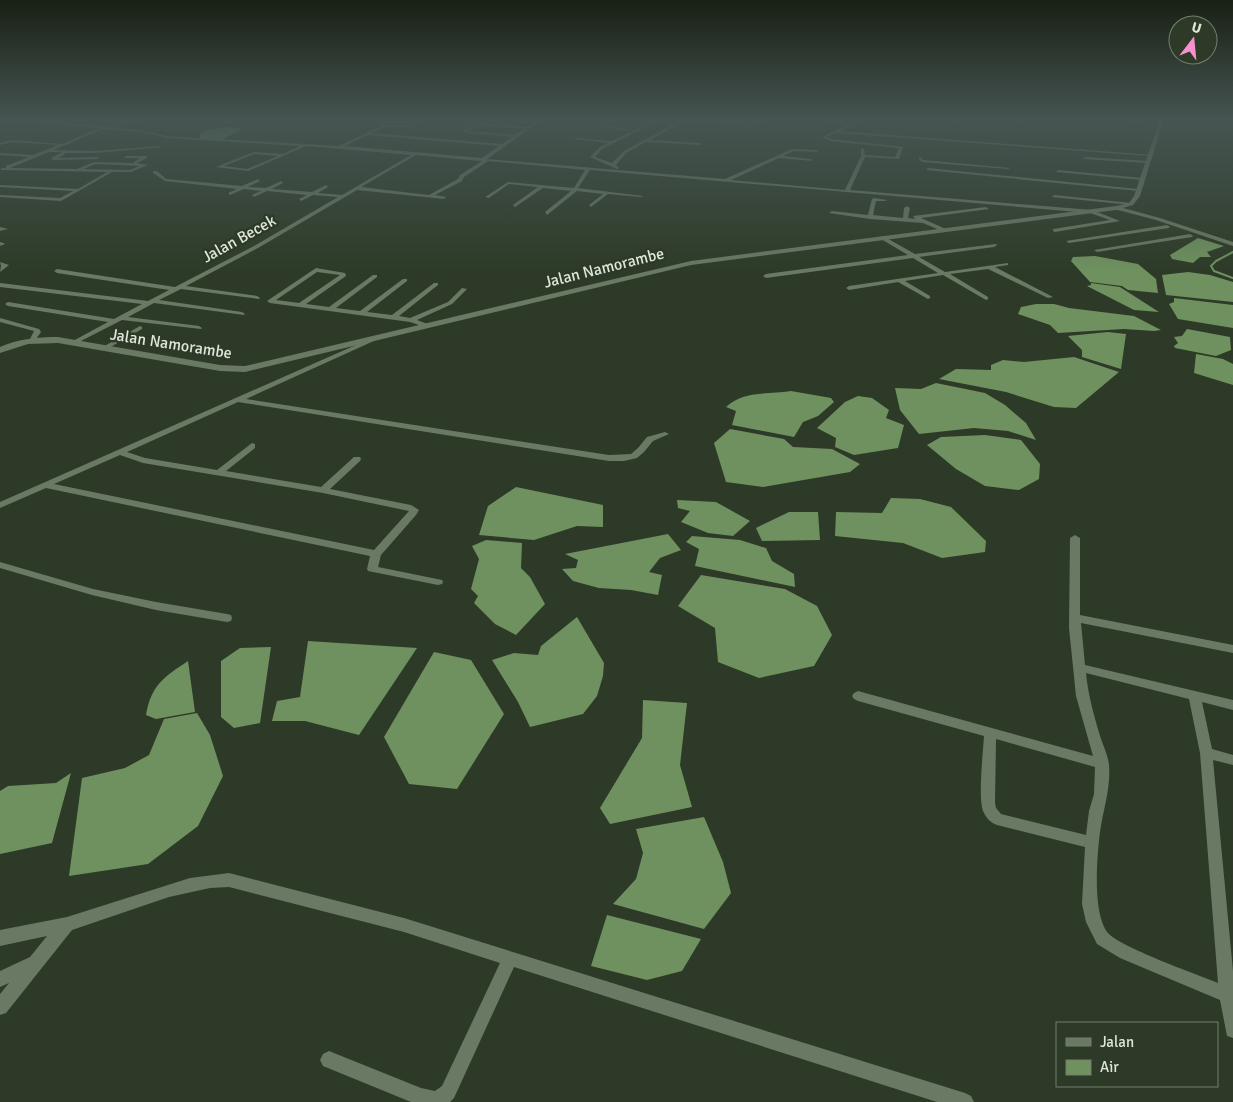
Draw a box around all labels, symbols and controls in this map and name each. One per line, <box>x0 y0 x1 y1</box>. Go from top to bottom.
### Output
north arrow <box>1168 15 1218 65</box>
text: U <box>1190 19 1203 37</box>
street label: Jalan Becek <box>199 211 279 267</box>
street label: Jalan Namorambe <box>542 243 666 293</box>
street label: Jalan Namorambe <box>109 324 233 364</box>
legend <box>1056 1022 1218 1087</box>
text: Jalan <box>1100 1033 1134 1051</box>
text: Air <box>1100 1058 1119 1076</box>

